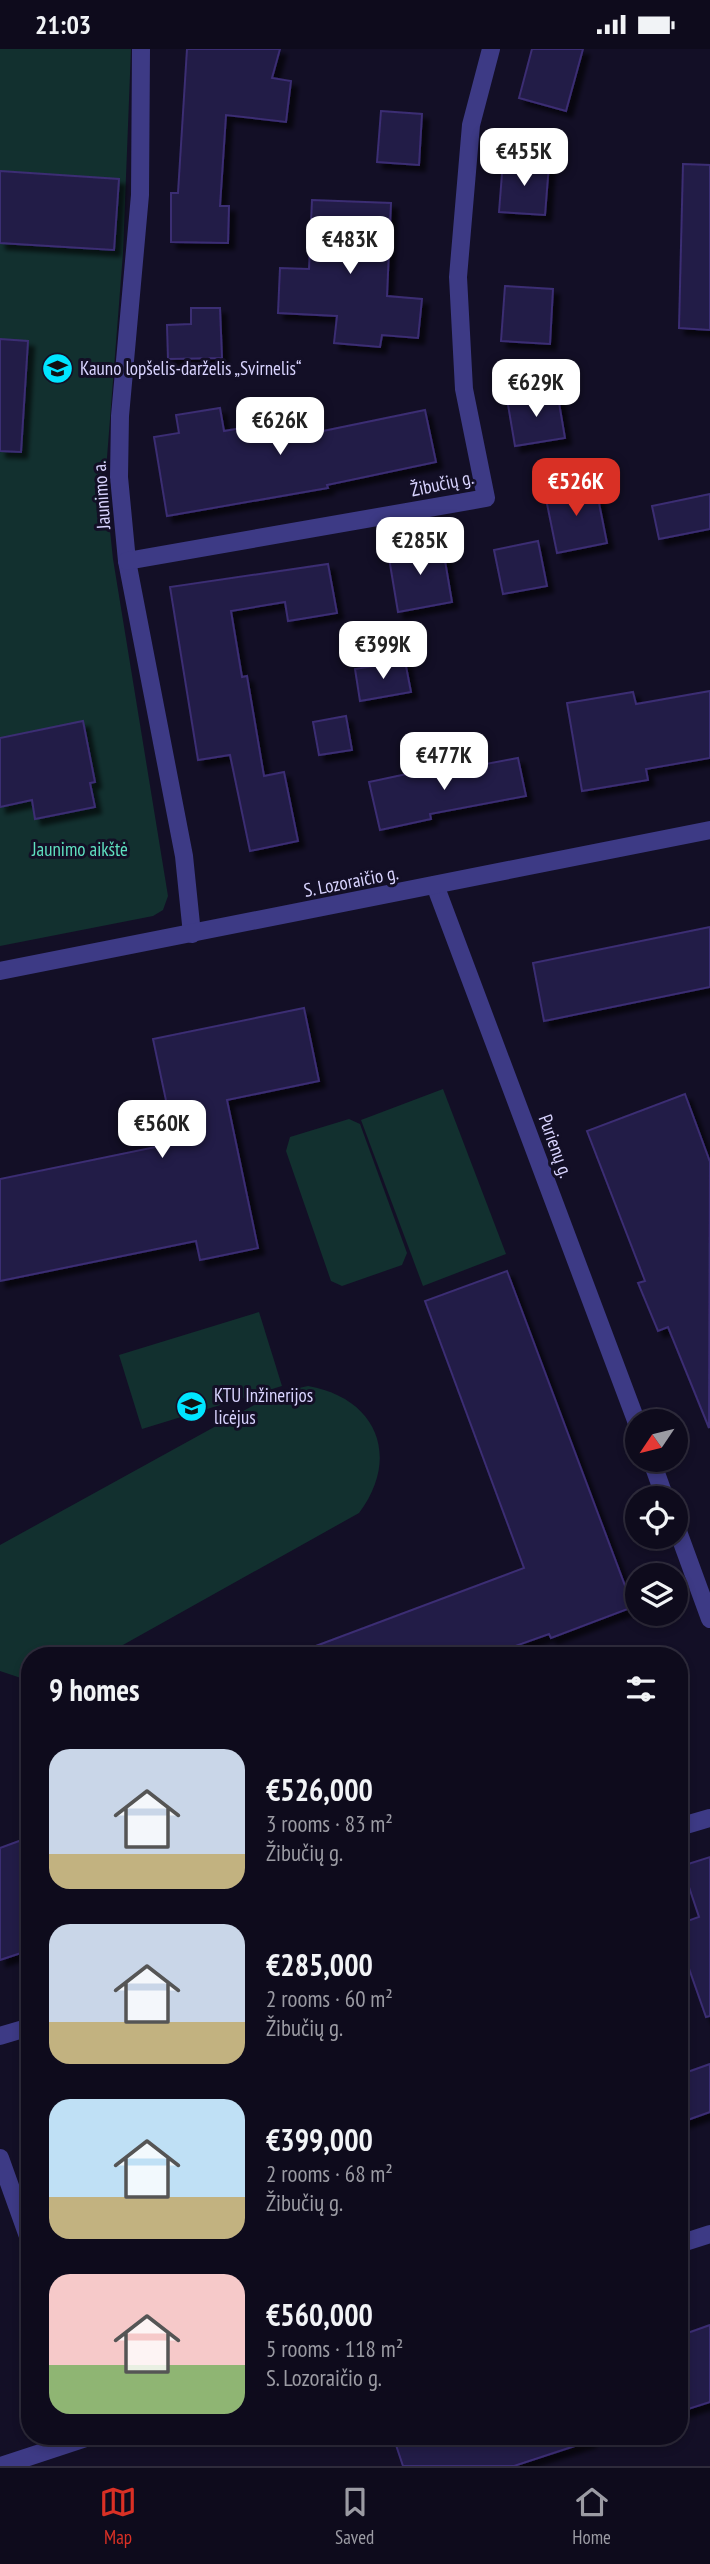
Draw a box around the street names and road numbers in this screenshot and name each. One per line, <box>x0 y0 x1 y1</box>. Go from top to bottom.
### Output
street label: Jaunimo a. <box>87 460 115 531</box>
street label: Žibučių g. <box>408 465 476 501</box>
street label: S. Lozoraičio g. <box>302 860 400 902</box>
street label: Purienų g. <box>533 1111 579 1181</box>

